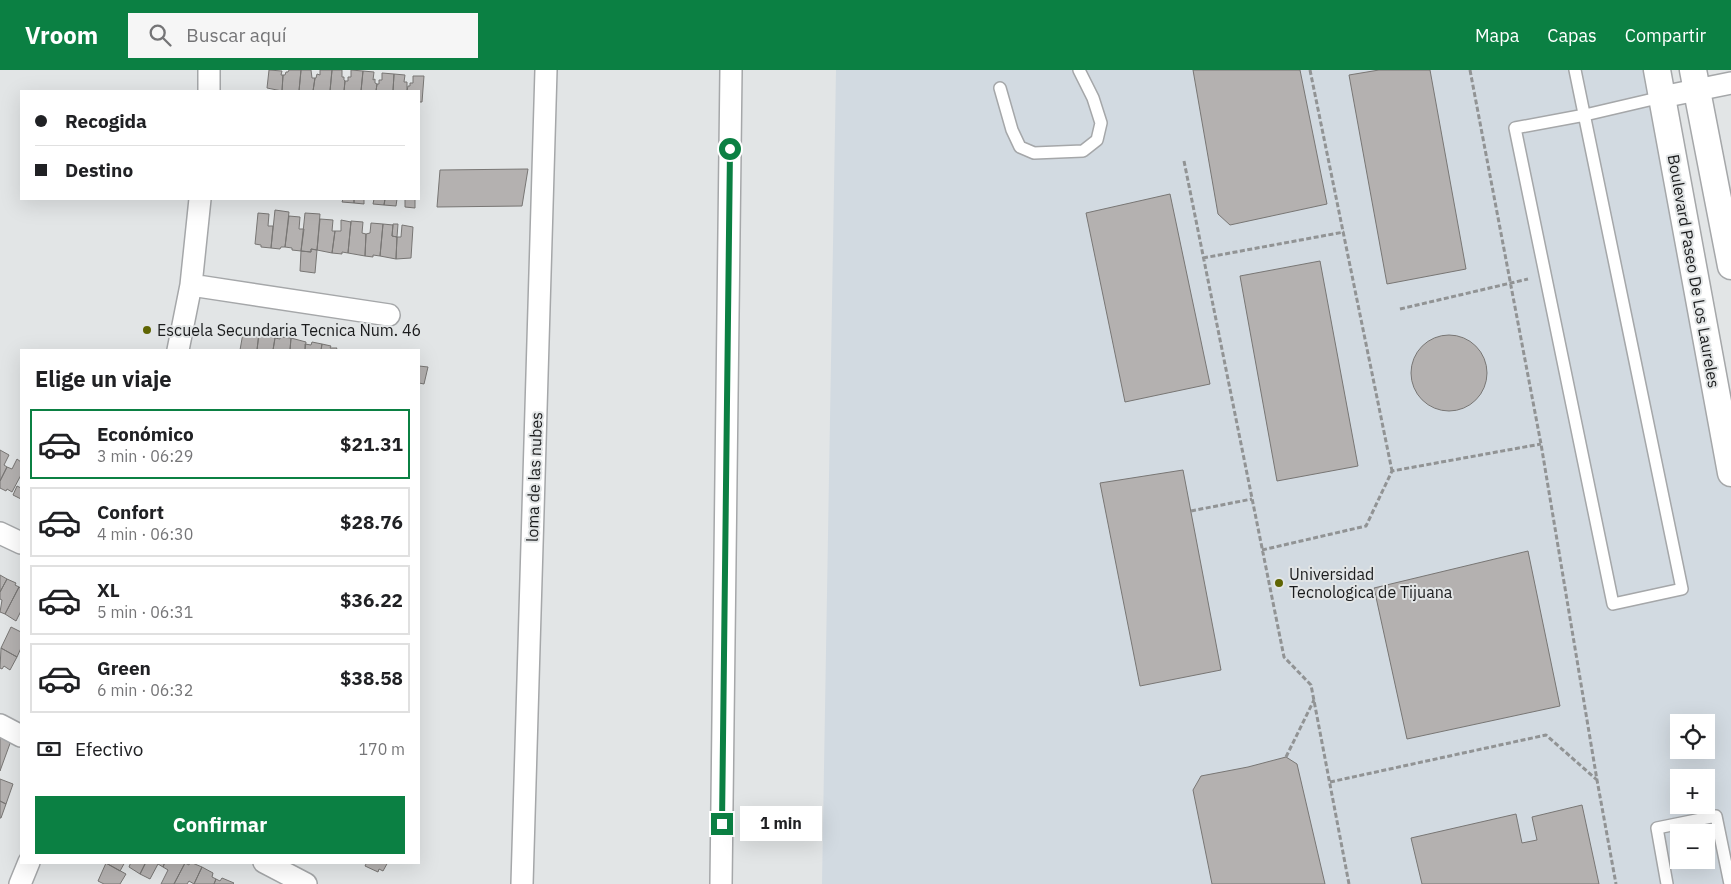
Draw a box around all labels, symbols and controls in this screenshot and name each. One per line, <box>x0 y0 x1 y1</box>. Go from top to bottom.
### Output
search box <box>128 13 478 58</box>
text: Vroom <box>25 19 98 51</box>
icon: search <box>146 21 174 49</box>
text: Buscar aquí <box>186 23 287 47</box>
text: Mapa <box>1475 24 1519 47</box>
text: Capas <box>1547 24 1597 47</box>
text: Compartir <box>1625 24 1706 47</box>
text: Recogida <box>65 109 147 133</box>
route start <box>719 138 741 160</box>
street label: Boulevard Paseo De Los Laureles <box>1664 153 1724 389</box>
text: Destino <box>65 158 133 182</box>
place label: Escuela Secundaria Tecnica Num. 46 <box>157 320 421 340</box>
marker: Escuela Secundaria Tecnica Num. 46 <box>141 324 153 336</box>
text: Elige un viaje <box>35 364 172 393</box>
street label: loma de las nubes <box>522 412 546 542</box>
icon: car <box>37 422 82 467</box>
text: Económico <box>97 422 194 446</box>
text: $21.31 <box>340 432 403 456</box>
text: 3 min · 06:29 <box>97 446 193 466</box>
icon: car <box>37 500 82 545</box>
text: Confort <box>97 500 164 524</box>
text: $28.76 <box>340 510 403 534</box>
text: 4 min · 06:30 <box>97 524 193 544</box>
place label: Universidad Tecnologica de Tijuana <box>1289 564 1453 602</box>
marker: Universidad Tecnologica de Tijuana <box>1273 577 1285 589</box>
icon: car <box>37 578 82 623</box>
text: XL <box>97 578 120 602</box>
text: $36.22 <box>340 588 403 612</box>
text: 5 min · 06:31 <box>97 602 193 622</box>
icon: car <box>37 656 82 701</box>
text: Green <box>97 656 151 680</box>
text: $38.58 <box>340 666 403 690</box>
text: 6 min · 06:32 <box>97 680 193 700</box>
map controls <box>1670 714 1715 869</box>
button: locate <box>1670 714 1715 759</box>
icon: cash <box>35 735 63 763</box>
text: Efectivo <box>75 737 143 761</box>
text: 170 m <box>358 739 405 759</box>
button: + <box>1670 769 1715 814</box>
button: Confirmar <box>35 796 405 854</box>
callout: 1 min <box>740 806 822 842</box>
route end <box>711 813 733 835</box>
text: 1 min <box>760 813 802 833</box>
button: − <box>1670 824 1715 869</box>

